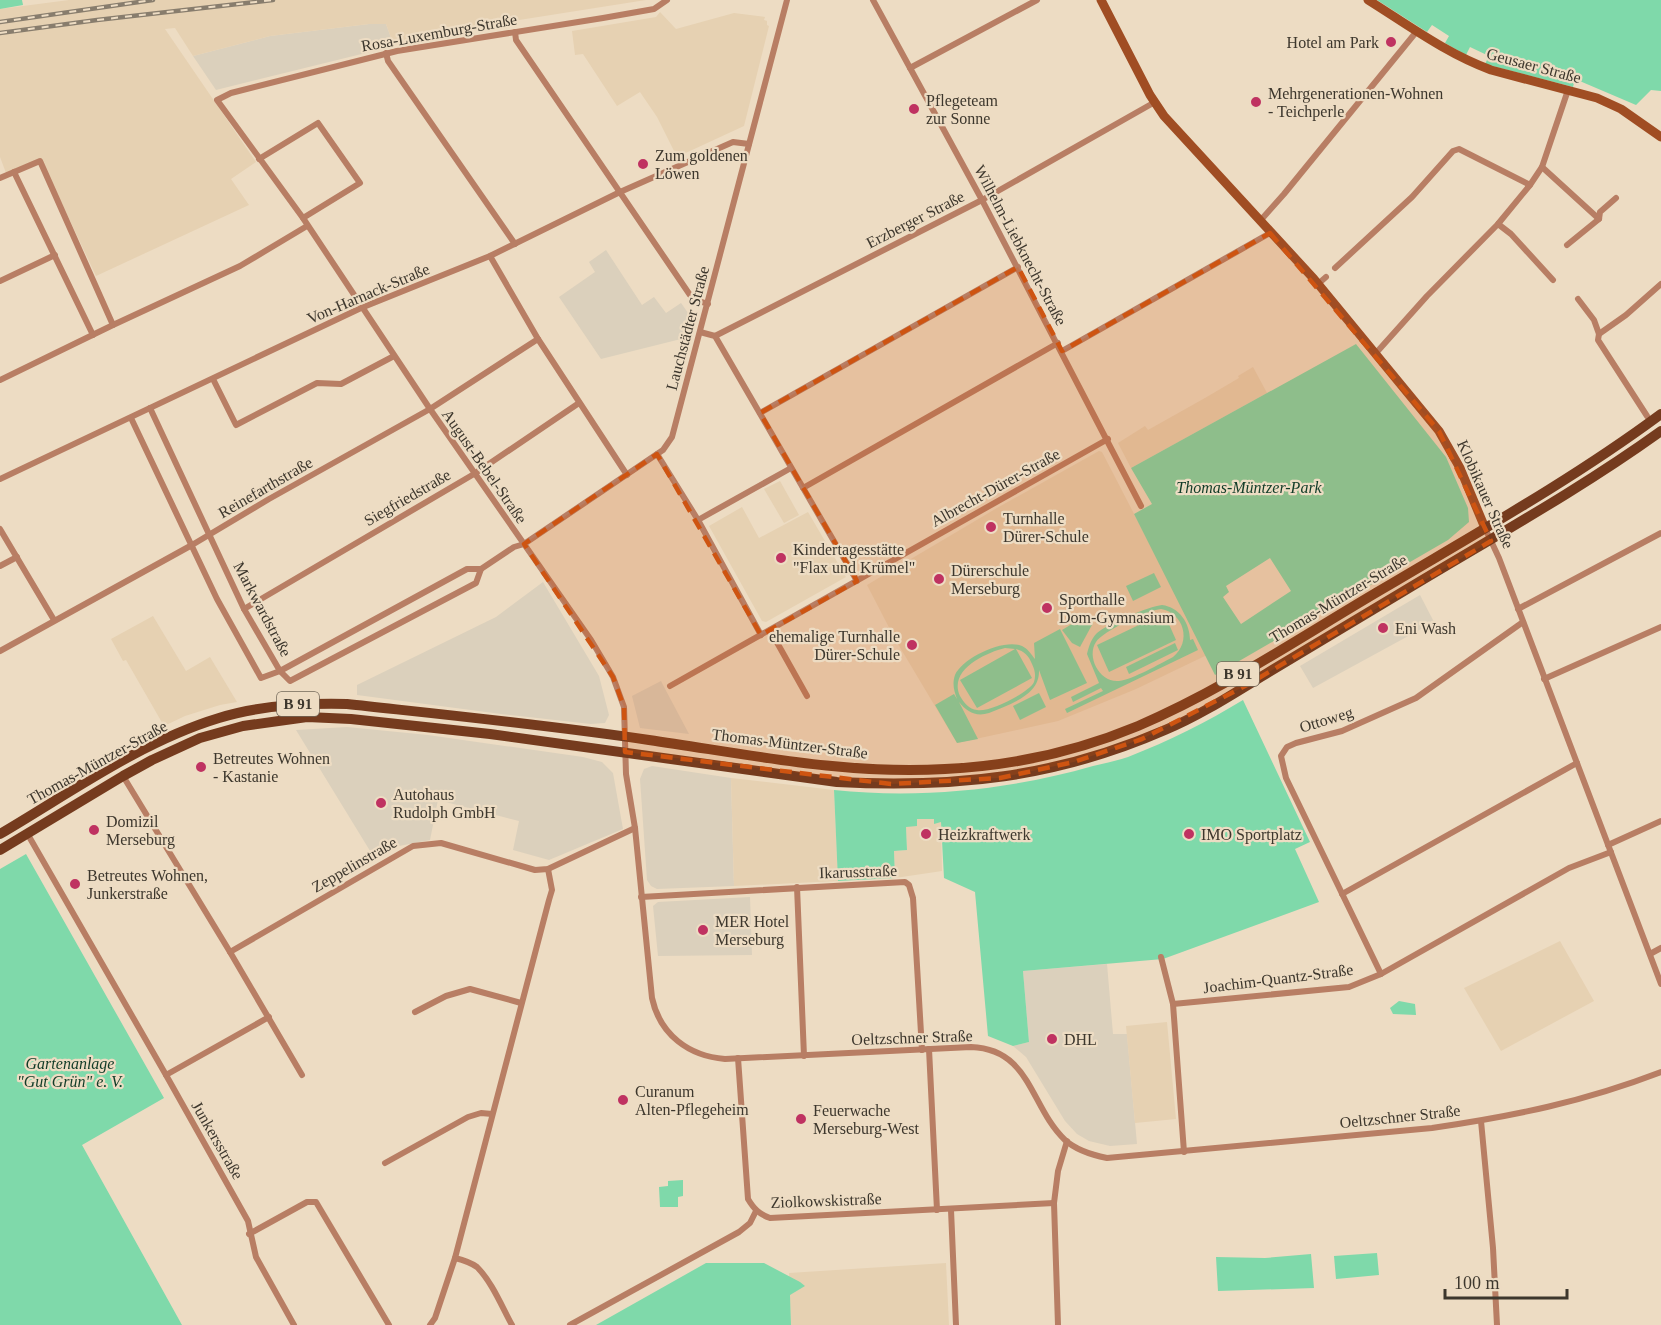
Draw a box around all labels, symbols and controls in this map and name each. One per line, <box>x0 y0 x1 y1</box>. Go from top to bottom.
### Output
street label: Rosa-Luxemburg-Straße <box>360 10 518 56</box>
place label: Hotel am Park <box>1287 34 1379 51</box>
marker: Hotel am Park <box>1384 35 1398 49</box>
street label: Geusaer Straße <box>1485 45 1583 86</box>
place label: Mehrgenerationen-Wohnen - Teichperle <box>1268 85 1443 121</box>
place label: Pflegeteam zur Sonne <box>926 92 999 127</box>
marker: Mehrgenerationen-Wohnen - Teichperle <box>1249 95 1263 109</box>
marker: Pflegeteam zur Sonne <box>907 102 921 116</box>
place label: Zum goldenen Löwen <box>655 147 748 182</box>
marker: Zum goldenen Löwen <box>636 157 650 171</box>
street label: Wilhelm-Liebknecht-Straße <box>971 162 1070 328</box>
street label: Erzberger Straße <box>863 187 968 252</box>
street label: Von-Harnack-Straße <box>304 260 432 327</box>
street label: Lauchstädter Straße <box>663 264 712 392</box>
street label: August-Bebel-Straße <box>438 406 530 527</box>
street label: Klobikauer Straße <box>1454 437 1517 551</box>
street label: Albrecht-Dürer-Straße <box>928 445 1063 530</box>
street label: Reinefarthstraße <box>215 454 315 521</box>
street label: Siegfriedstraße <box>361 466 454 530</box>
park label: Thomas-Müntzer-Park <box>1176 479 1323 496</box>
place label: Turnhalle Dürer-Schule <box>1003 510 1089 545</box>
marker: Turnhalle Dürer-Schule <box>984 520 998 534</box>
place label: Kindertagesstätte "Flax und Krümel" <box>793 541 915 576</box>
marker: Kindertagesstätte "Flax und Krümel" <box>774 551 788 565</box>
street label: Thomas-Müntzer-Straße <box>1267 551 1410 646</box>
street label: Markwardstraße <box>230 559 295 660</box>
place label: Dürerschule Merseburg <box>951 562 1029 598</box>
marker: Dürerschule Merseburg <box>932 572 946 586</box>
place label: Sporthalle Dom-Gymnasium <box>1059 591 1175 627</box>
marker: Sporthalle Dom-Gymnasium <box>1040 601 1054 615</box>
place label: Eni Wash <box>1395 620 1456 637</box>
marker: Eni Wash <box>1376 621 1390 635</box>
place label: ehemalige Turnhalle Dürer-Schule <box>769 628 900 663</box>
marker: ehemalige Turnhalle Dürer-Schule <box>905 638 919 652</box>
road number: B 91 <box>1217 662 1259 686</box>
road number: B 91 <box>277 692 319 716</box>
street label: Ottoweg <box>1297 703 1355 737</box>
street label: Thomas-Müntzer-Straße <box>24 717 170 808</box>
street label: Thomas-Müntzer-Straße <box>711 725 869 761</box>
place label: Betreutes Wohnen - Kastanie <box>213 750 330 785</box>
marker: Betreutes Wohnen - Kastanie <box>194 760 208 774</box>
place label: Autohaus Rudolph GmbH <box>393 786 496 822</box>
marker: Autohaus Rudolph GmbH <box>374 796 388 810</box>
place label: Domizil Merseburg <box>106 813 175 849</box>
marker: Domizil Merseburg <box>87 823 101 837</box>
place label: Heizkraftwerk <box>938 826 1030 843</box>
place label: IMO Sportplatz <box>1201 826 1302 844</box>
marker: Heizkraftwerk <box>919 827 933 841</box>
marker: IMO Sportplatz <box>1182 827 1196 841</box>
street label: Zeppelinstraße <box>309 833 400 896</box>
street label: Ikarusstraße <box>819 862 897 881</box>
place label: Betreutes Wohnen, Junkerstraße <box>87 867 208 902</box>
marker: Betreutes Wohnen, Junkerstraße <box>68 877 82 891</box>
place label: MER Hotel Merseburg <box>715 913 790 949</box>
marker: MER Hotel Merseburg <box>696 923 710 937</box>
street label: Joachim-Quantz-Straße <box>1202 961 1354 996</box>
street label: Oeltzschner Straße <box>851 1027 973 1048</box>
place label: DHL <box>1064 1031 1097 1048</box>
marker: DHL <box>1045 1032 1059 1046</box>
park label: Gartenanlage "Gut Grün" e. V. <box>17 1055 123 1090</box>
place label: Curanum Alten-Pflegeheim <box>635 1083 749 1119</box>
marker: Curanum Alten-Pflegeheim <box>616 1093 630 1107</box>
street label: Junkersstraße <box>188 1098 247 1182</box>
place label: Feuerwache Merseburg-West <box>813 1102 920 1138</box>
street label: Oeltzschner Straße <box>1339 1102 1461 1131</box>
marker: Feuerwache Merseburg-West <box>794 1112 808 1126</box>
street label: Ziolkowskistraße <box>770 1190 882 1211</box>
scale bar <box>1445 1262 1566 1300</box>
text: 100 m <box>1454 1273 1500 1293</box>

